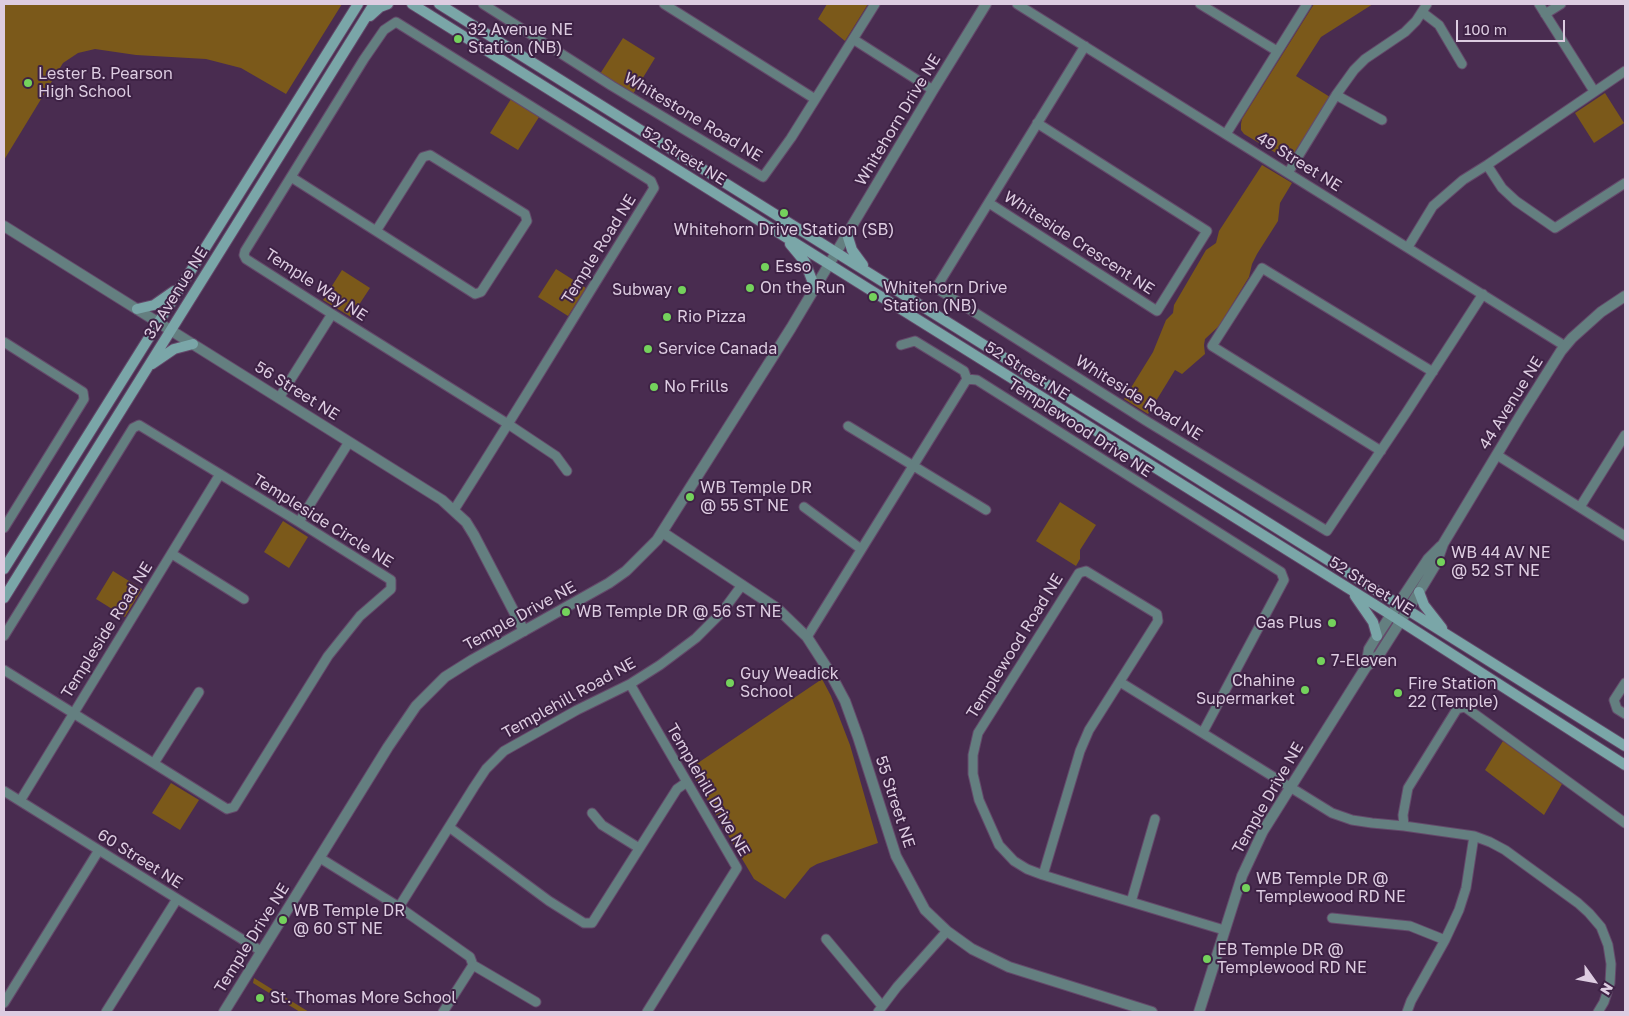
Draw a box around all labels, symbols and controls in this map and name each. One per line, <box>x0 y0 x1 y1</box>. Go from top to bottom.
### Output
scale bar <box>1459 10 1568 42</box>
place label: 32 Avenue NE Station (NB) <box>468 20 573 58</box>
text: 100 m <box>1464 20 1507 38</box>
marker: 32 Avenue NE Station (NB) <box>452 33 464 45</box>
street label: Whitehorn Drive NE <box>851 51 945 189</box>
place label: Lester B. Pearson High School <box>38 64 173 102</box>
street label: Whitestone Road NE <box>620 68 766 166</box>
marker: Lester B. Pearson High School <box>22 77 34 89</box>
street label: 52 Street NE <box>638 122 730 190</box>
street label: 49 Street NE <box>1253 128 1345 196</box>
street label: Whiteside Crescent NE <box>1000 187 1158 299</box>
street label: Temple Road NE <box>558 191 640 307</box>
marker: Whitehorn Drive Station (SB) <box>778 207 790 219</box>
place label: Whitehorn Drive Station (SB) <box>674 220 894 240</box>
street label: 32 Avenue NE <box>140 243 212 343</box>
street label: Temple Way NE <box>261 245 371 325</box>
place label: Esso <box>775 257 811 277</box>
marker: Esso <box>759 261 771 273</box>
place label: On the Run <box>760 278 845 298</box>
place label: Whitehorn Drive Station (NB) <box>883 278 1007 316</box>
place label: Subway <box>612 280 672 300</box>
marker: On the Run <box>744 282 756 294</box>
marker: Subway <box>676 284 688 296</box>
marker: Whitehorn Drive Station (NB) <box>867 291 879 303</box>
place label: Rio Pizza <box>677 307 746 327</box>
marker: Rio Pizza <box>661 311 673 323</box>
street label: 52 Street NE <box>981 337 1073 405</box>
place label: Service Canada <box>658 339 777 359</box>
marker: Service Canada <box>642 343 654 355</box>
street label: Whiteside Road NE <box>1072 351 1206 445</box>
street label: 44 Avenue NE <box>1475 353 1547 453</box>
street label: 56 Street NE <box>251 357 343 425</box>
street label: Templewood Drive NE <box>1005 374 1155 482</box>
place label: No Frills <box>664 377 729 397</box>
marker: No Frills <box>648 381 660 393</box>
street label: Templeside Circle NE <box>249 470 397 572</box>
place label: WB Temple DR @ 55 ST NE <box>700 478 812 516</box>
marker: WB Temple DR @ 55 ST NE <box>684 491 696 503</box>
place label: WB 44 AV NE @ 52 ST NE <box>1451 543 1551 581</box>
street label: 52 Street NE <box>1325 552 1417 620</box>
marker: WB 44 AV NE @ 52 ST NE <box>1435 556 1447 568</box>
street label: Templeside Road NE <box>57 558 157 702</box>
street label: Templewood Road NE <box>963 570 1067 722</box>
street label: Temple Drive NE <box>460 577 580 655</box>
place label: WB Temple DR @ 56 ST NE <box>576 602 781 622</box>
marker: WB Temple DR @ 56 ST NE <box>560 606 572 618</box>
place label: Gas Plus <box>1255 613 1322 633</box>
marker: Gas Plus <box>1326 617 1338 629</box>
place label: 7-Eleven <box>1331 651 1397 671</box>
street label: Templehill Road NE <box>499 653 639 743</box>
marker: 7-Eleven <box>1315 655 1327 667</box>
place label: Guy Weadick School <box>740 664 839 702</box>
place label: Chahine Supermarket <box>1196 671 1295 709</box>
place label: Fire Station 22 (Temple) <box>1408 674 1499 712</box>
marker: Guy Weadick School <box>724 677 736 689</box>
marker: Chahine Supermarket <box>1299 684 1311 696</box>
marker: Fire Station 22 (Temple) <box>1392 687 1404 699</box>
street label: Templehill Drive NE <box>662 720 754 860</box>
street label: Temple Drive NE <box>1228 739 1308 857</box>
street label: 55 Street NE <box>871 753 919 851</box>
street label: 60 Street NE <box>94 825 186 893</box>
place label: WB Temple DR @ Templewood RD NE <box>1256 869 1406 907</box>
street label: Temple Drive NE <box>211 880 293 996</box>
marker: WB Temple DR @ Templewood RD NE <box>1240 882 1252 894</box>
place label: WB Temple DR @ 60 ST NE <box>293 901 405 939</box>
marker: WB Temple DR @ 60 ST NE <box>277 914 289 926</box>
place label: EB Temple DR @ Templewood RD NE <box>1217 940 1367 978</box>
marker: EB Temple DR @ Templewood RD NE <box>1201 953 1213 965</box>
north arrow <box>1569 956 1619 1006</box>
text: N <box>1597 980 1617 998</box>
place label: St. Thomas More School <box>270 988 456 1008</box>
marker: St. Thomas More School <box>254 992 266 1004</box>

